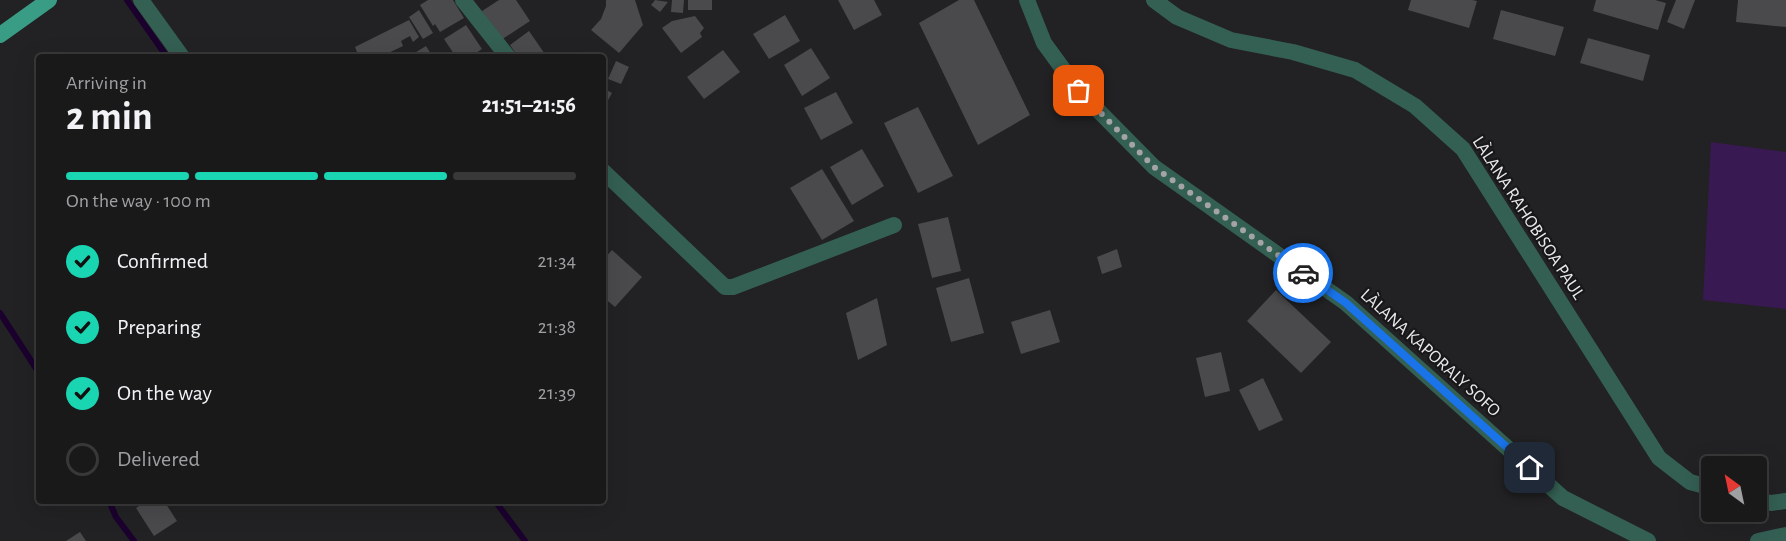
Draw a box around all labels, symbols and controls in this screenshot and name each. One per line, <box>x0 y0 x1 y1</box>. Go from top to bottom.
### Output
pin <box>1053 65 1104 116</box>
text: Arriving in <box>66 73 147 93</box>
icon: bag <box>1062 74 1095 107</box>
text: 21:51–21:56 <box>482 94 576 116</box>
text: 2 min <box>66 98 153 137</box>
street label: LÀLANA RAHOBISOA PAUL <box>1469 132 1590 303</box>
text: On the way · 100 m <box>66 191 211 211</box>
courier <box>1273 243 1333 303</box>
icon: check <box>66 245 99 278</box>
text: Confirmed <box>117 250 208 272</box>
text: 21:34 <box>538 251 576 271</box>
icon: car <box>1287 257 1320 290</box>
street label: LÀLANA KAPORALY SOFO <box>1357 284 1505 420</box>
icon: check <box>66 311 99 344</box>
text: Preparing <box>117 316 201 338</box>
text: 21:38 <box>538 317 576 337</box>
icon: check <box>66 377 99 410</box>
text: On the way <box>117 382 212 404</box>
text: 21:39 <box>538 383 576 403</box>
pin <box>1504 442 1555 493</box>
text: Delivered <box>117 448 200 470</box>
icon: home <box>1513 451 1546 484</box>
north arrow <box>1701 456 1767 522</box>
map controls <box>1701 456 1767 522</box>

